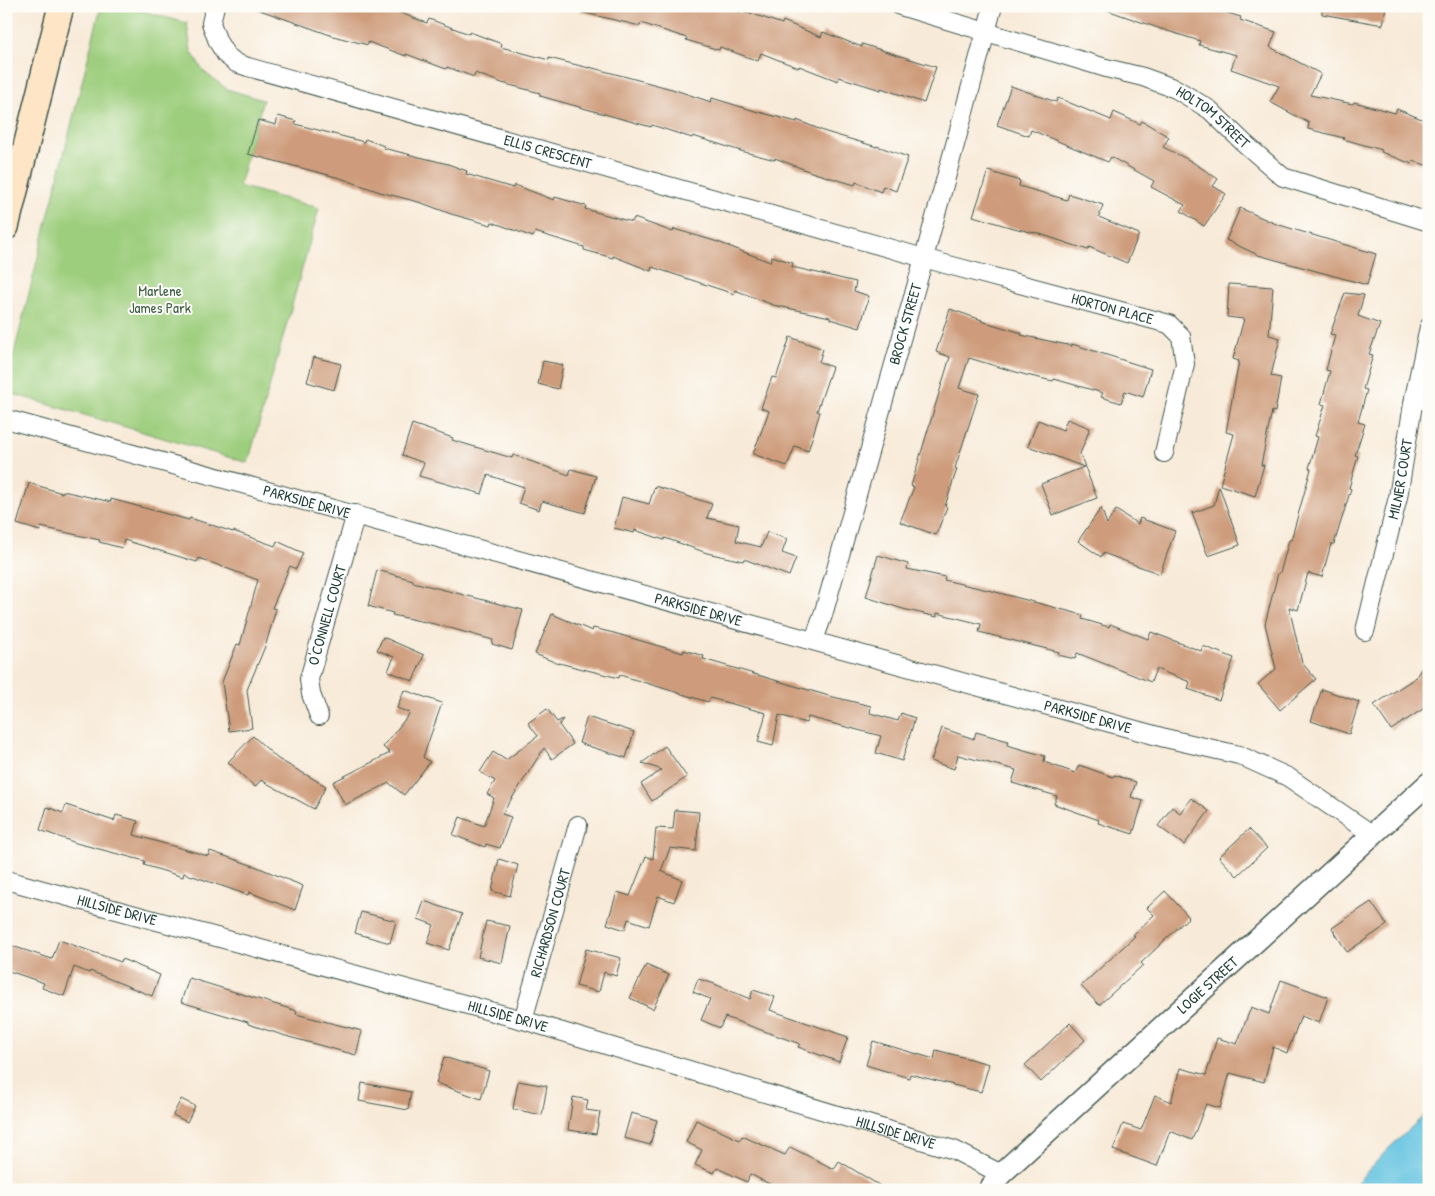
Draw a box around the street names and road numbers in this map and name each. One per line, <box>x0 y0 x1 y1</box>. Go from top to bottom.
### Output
street label: HOLTOM STREET <box>1172 81 1255 154</box>
street label: ELLIS CRESCENT <box>502 129 595 174</box>
street label: BROCK STREET <box>883 280 927 367</box>
street label: HORTON PLACE <box>1069 287 1156 329</box>
street label: MILNER COURT <box>1382 436 1417 522</box>
street label: PARKSIDE DRIVE <box>261 479 353 523</box>
street label: O'CONNELL COURT <box>302 561 351 668</box>
street label: PARKSIDE DRIVE <box>652 587 745 631</box>
street label: PARKSIDE DRIVE <box>1042 694 1134 738</box>
street label: RICHARDSON COURT <box>525 865 576 980</box>
street label: HILLSIDE DRIVE <box>75 889 160 931</box>
street label: LOGIE STREET <box>1172 951 1243 1018</box>
street label: HILLSIDE DRIVE <box>466 995 551 1037</box>
street label: HILLSIDE DRIVE <box>854 1110 939 1154</box>

